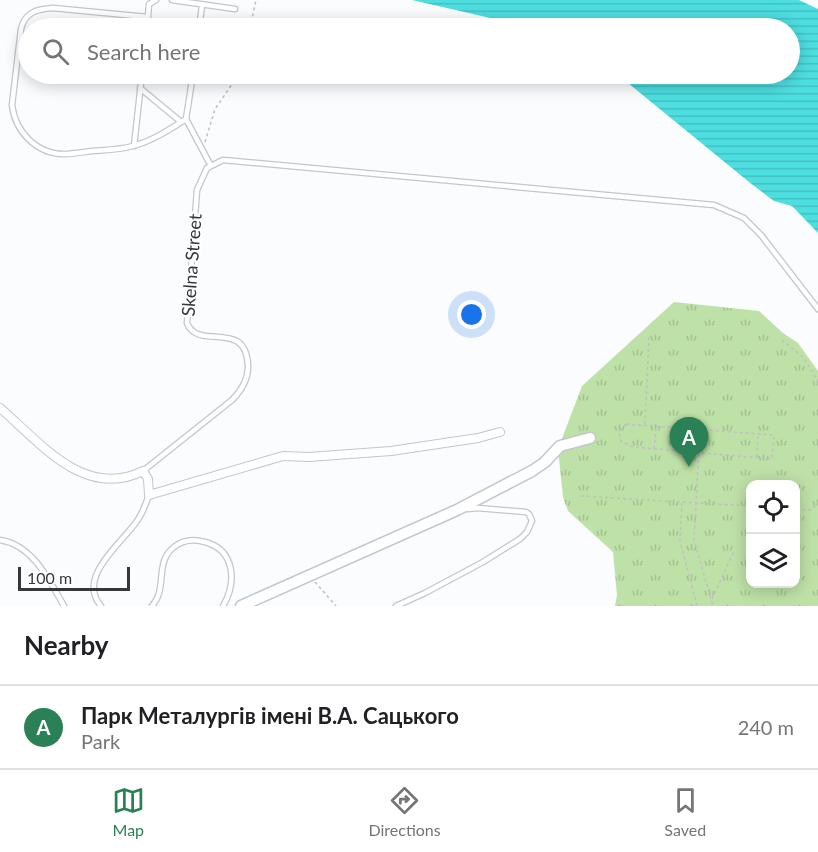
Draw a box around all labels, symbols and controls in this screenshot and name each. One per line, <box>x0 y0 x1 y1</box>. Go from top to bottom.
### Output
search box <box>18 18 800 84</box>
icon: search <box>39 35 72 68</box>
text: Search here <box>87 38 200 65</box>
street label: Skelna Street <box>176 212 206 317</box>
your location <box>457 300 486 329</box>
pin: A <box>670 418 708 467</box>
map controls <box>746 480 800 588</box>
button: locate <box>746 480 800 534</box>
button: layers <box>746 534 800 588</box>
scale bar <box>18 564 130 592</box>
text: 100 m <box>27 568 72 587</box>
text: Nearby <box>24 629 109 661</box>
text: Парк Металургів імені В.А. Сацького <box>81 702 459 729</box>
text: A <box>37 715 50 739</box>
text: 240 m <box>738 715 794 739</box>
text: Park <box>81 729 120 753</box>
tab: Map <box>112 784 145 839</box>
tab: Directions <box>368 784 441 839</box>
tab: Saved <box>664 784 706 839</box>

